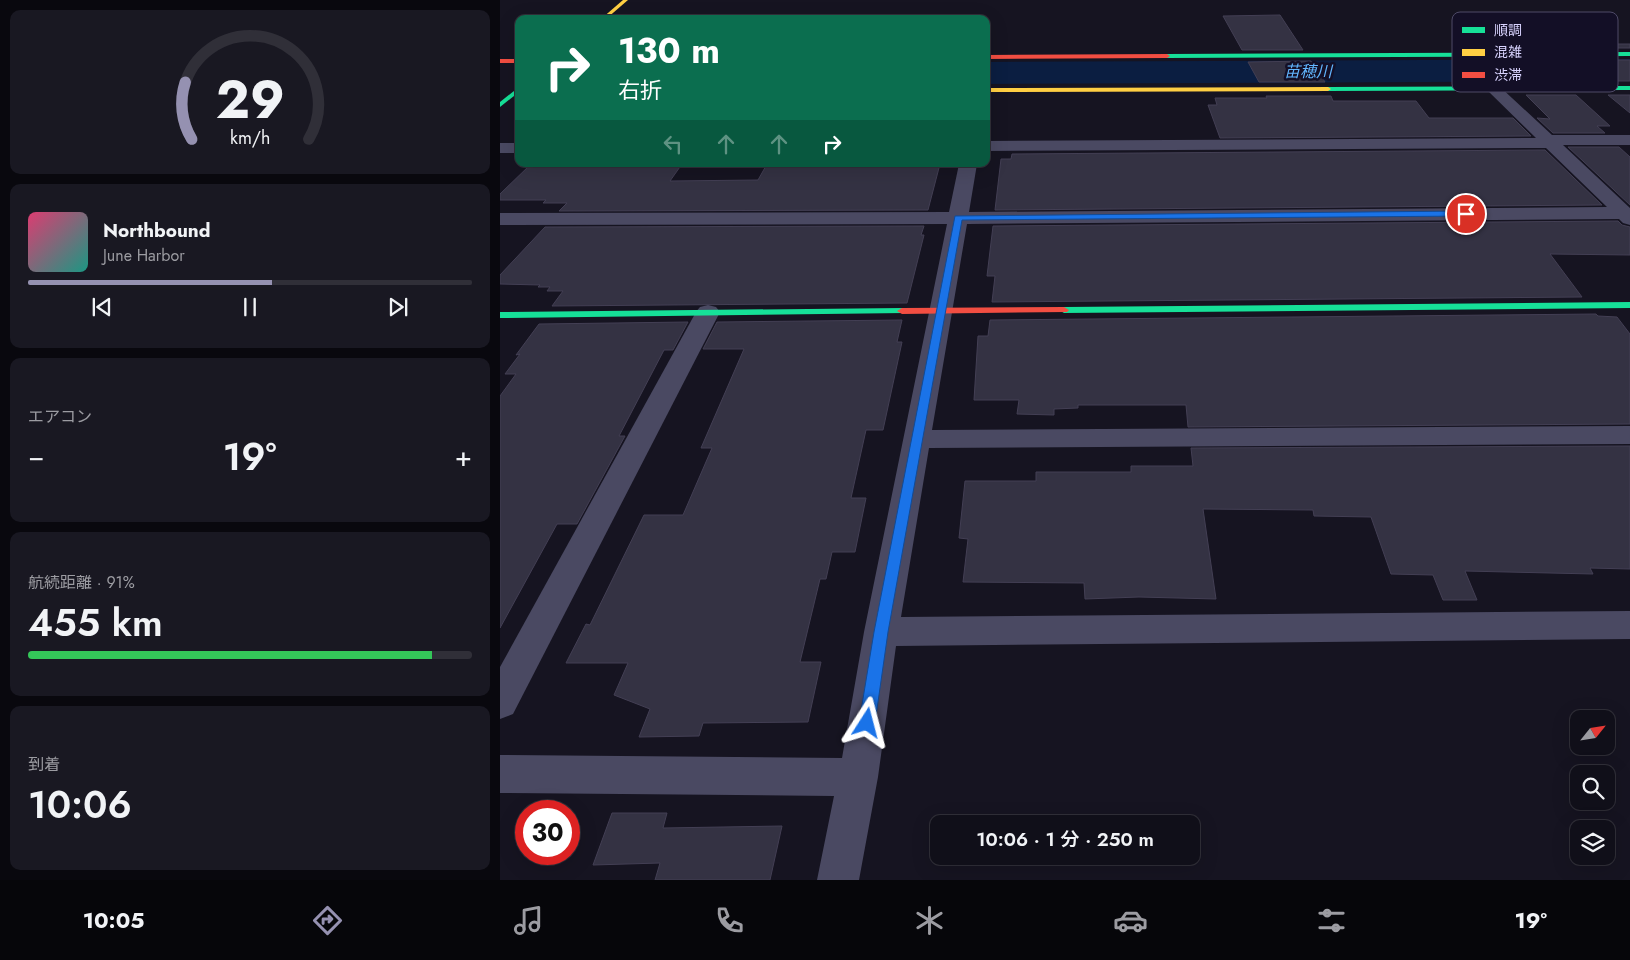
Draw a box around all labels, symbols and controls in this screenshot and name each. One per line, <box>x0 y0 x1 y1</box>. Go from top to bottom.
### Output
legend <box>1452 12 1618 92</box>
text: 順調 <box>1494 20 1522 40</box>
text: 130 m <box>618 26 720 76</box>
icon: right <box>535 35 600 100</box>
text: 混雑 <box>1494 42 1522 62</box>
water label: 苗穂川 <box>1284 60 1334 83</box>
text: 29 <box>216 62 284 138</box>
text: 渋滞 <box>1494 65 1522 85</box>
text: 右折 <box>618 74 662 106</box>
text: km/h <box>230 125 270 151</box>
icon: left <box>659 130 687 158</box>
icon: ahead <box>712 130 740 158</box>
icon: ahead <box>765 130 793 158</box>
icon: right <box>818 130 846 158</box>
pin <box>1445 193 1487 235</box>
icon: arrive <box>1452 200 1480 228</box>
text: Northbound <box>103 217 210 244</box>
text: June Harbor <box>103 244 185 267</box>
icon: previous <box>88 293 116 321</box>
icon: pause <box>236 293 264 321</box>
icon: next <box>384 293 412 321</box>
text: エアコン <box>28 405 92 428</box>
text: 19° <box>223 429 277 484</box>
text: − <box>28 436 45 477</box>
text: + <box>455 436 472 477</box>
text: 航続距離 · 91% <box>28 571 135 594</box>
text: 455 km <box>28 595 163 650</box>
position arrow <box>840 696 892 748</box>
north arrow <box>1570 710 1615 755</box>
map controls <box>1570 710 1615 865</box>
text: 到着 <box>28 753 60 776</box>
button: search <box>1570 765 1615 810</box>
text: 10:06 <box>28 777 132 832</box>
speed limit sign: 30 <box>515 800 580 865</box>
button: layers <box>1570 820 1615 865</box>
text: 10:06 · 1 分 · 250 m <box>976 826 1154 853</box>
icon: directions <box>310 903 345 938</box>
icon: music <box>511 903 546 938</box>
icon: phone <box>712 903 747 938</box>
icon: climate <box>912 903 947 938</box>
icon: car <box>1113 903 1148 938</box>
icon: filters <box>1314 903 1349 938</box>
text: 10:05 <box>83 904 144 936</box>
text: 19° <box>1515 904 1547 936</box>

